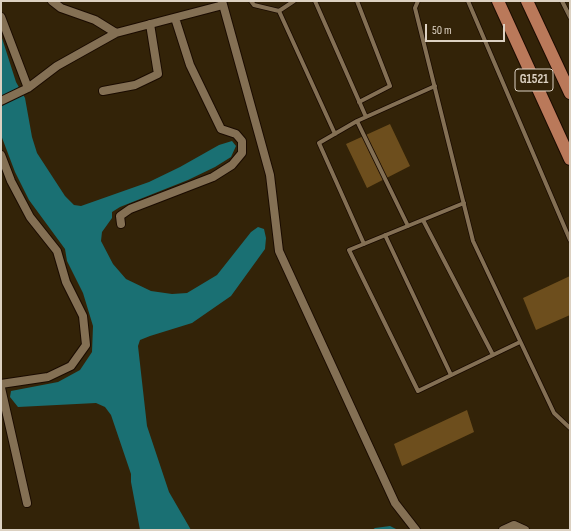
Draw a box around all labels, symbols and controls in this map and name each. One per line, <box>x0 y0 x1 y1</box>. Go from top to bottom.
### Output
scale bar <box>427 16 507 42</box>
text: 50 m <box>432 23 452 38</box>
road number: G1521 <box>515 69 553 91</box>

